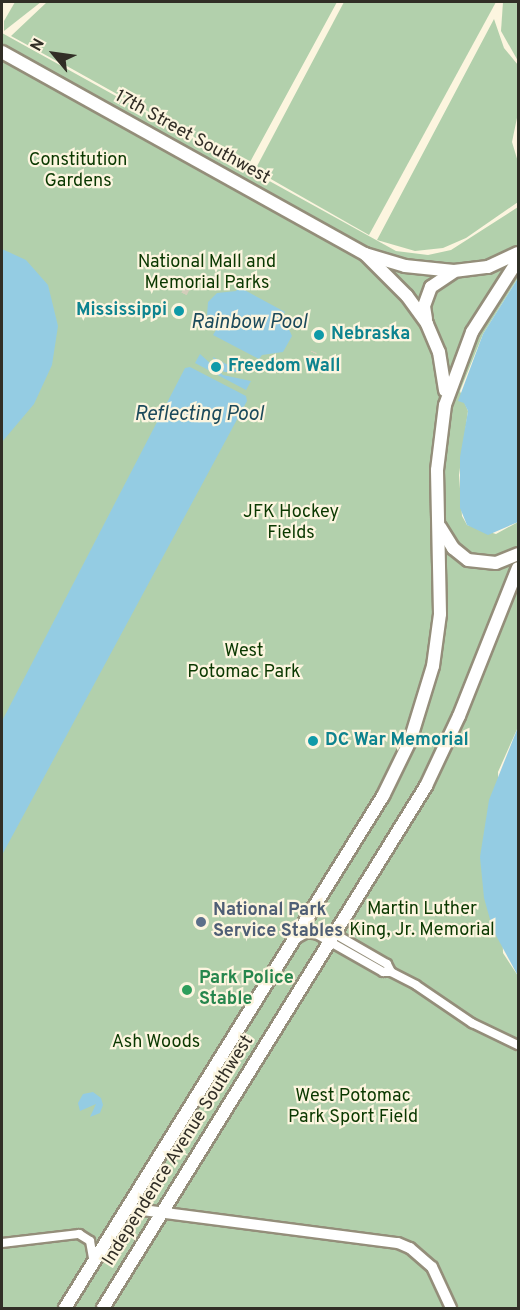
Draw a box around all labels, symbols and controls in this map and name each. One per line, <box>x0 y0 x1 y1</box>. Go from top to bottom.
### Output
north arrow <box>24 24 84 84</box>
text: N <box>27 35 50 55</box>
street label: 17th Street Southwest <box>111 86 273 190</box>
park label: Constitution Gardens <box>29 151 127 194</box>
park label: National Mall and Memorial Parks <box>138 253 276 296</box>
place label: Mississippi <box>76 300 167 322</box>
marker: Mississippi <box>172 304 186 318</box>
water label: Rainbow Pool <box>191 311 307 335</box>
place label: Nebraska <box>331 324 410 346</box>
marker: Nebraska <box>312 328 326 342</box>
place label: Freedom Wall <box>228 356 340 378</box>
marker: Freedom Wall <box>209 360 223 374</box>
water label: Reflecting Pool <box>134 403 264 427</box>
park label: JFK Hockey Fields <box>243 503 339 546</box>
park label: West Potomac Park <box>187 642 301 684</box>
place label: DC War Memorial <box>325 730 469 752</box>
marker: DC War Memorial <box>306 734 320 748</box>
park label: Martin Luther King, Jr. Memorial <box>349 900 495 942</box>
place label: National Park Service Stables <box>213 901 343 944</box>
marker: National Park Service Stables <box>194 915 208 929</box>
place label: Park Police Stable <box>199 969 294 1012</box>
marker: Park Police Stable <box>180 983 194 997</box>
street label: Independence Avenue Southwest <box>99 1032 259 1270</box>
park label: Ash Woods <box>112 1032 200 1054</box>
park label: West Potomac Park Sport Field <box>288 1087 418 1130</box>

